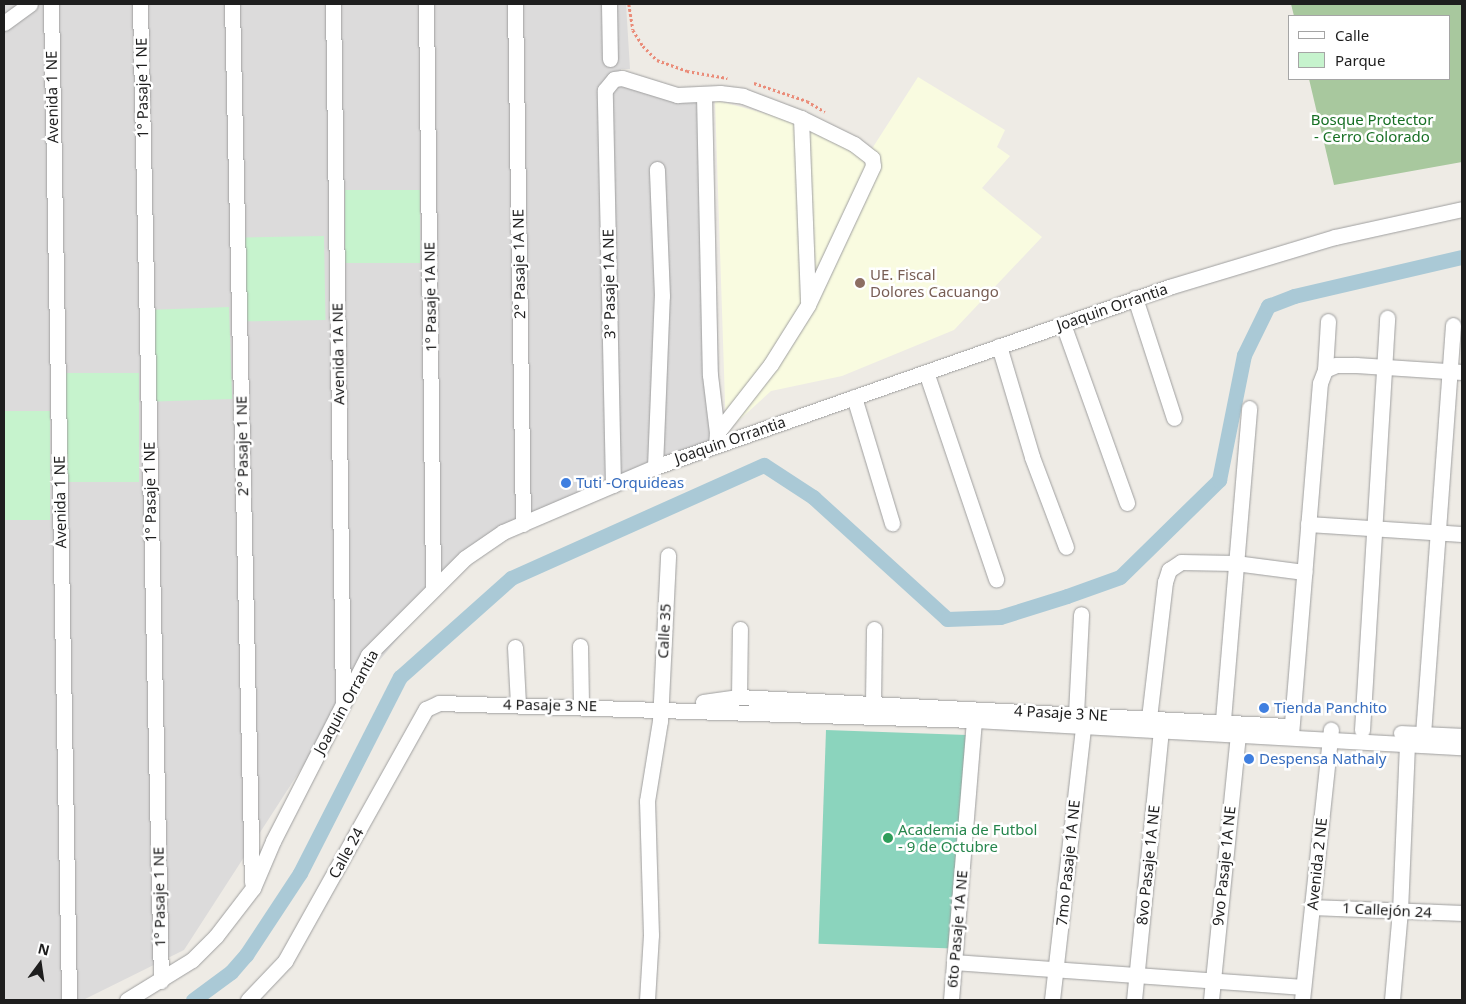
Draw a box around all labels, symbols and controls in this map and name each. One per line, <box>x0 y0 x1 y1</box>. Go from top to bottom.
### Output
legend <box>1288 15 1451 80</box>
text: Calle <box>1335 25 1369 45</box>
street label: 1° Pasaje 1 NE <box>132 38 152 138</box>
text: Parque <box>1335 50 1385 70</box>
street label: Avenida 1 NE <box>42 51 62 143</box>
park label: Bosque Protector - Cerro Colorado <box>1311 110 1433 145</box>
street label: 2° Pasaje 1A NE <box>509 209 529 319</box>
street label: 3° Pasaje 1A NE <box>599 229 619 339</box>
street label: 1° Pasaje 1A NE <box>420 242 440 352</box>
place label: UE. Fiscal Dolores Cacuango <box>870 265 999 300</box>
marker: UE. Fiscal Dolores Cacuango <box>854 277 866 289</box>
street label: Joaquin Orrantia <box>1054 280 1170 334</box>
street label: Avenida 1A NE <box>328 303 348 405</box>
street label: 2° Pasaje 1 NE <box>232 396 252 496</box>
street label: Joaquin Orrantia <box>672 413 788 467</box>
street label: 1° Pasaje 1 NE <box>140 442 160 542</box>
street label: Avenida 1 NE <box>50 456 70 548</box>
place label: Tuti -Orquideas <box>576 474 684 492</box>
marker: Tuti -Orquideas <box>560 477 572 489</box>
street label: Calle 35 <box>654 603 674 659</box>
street label: Joaquin Orrantia <box>310 647 382 757</box>
street label: 4 Pasaje 3 NE <box>503 695 597 715</box>
place label: Tienda Panchito <box>1274 699 1387 717</box>
street label: 4 Pasaje 3 NE <box>1014 702 1108 724</box>
marker: Tienda Panchito <box>1258 702 1270 714</box>
place label: Despensa Nathaly <box>1259 750 1386 768</box>
marker: Despensa Nathaly <box>1243 753 1255 765</box>
street label: 7mo Pasaje 1A NE <box>1052 799 1084 927</box>
street label: 8vo Pasaje 1A NE <box>1133 804 1163 926</box>
street label: 9vo Pasaje 1A NE <box>1209 805 1239 927</box>
street label: Avenida 2 NE <box>1303 817 1331 911</box>
place label: Academia de Futbol - 9 de Octubre <box>898 820 1037 855</box>
street label: Calle 24 <box>325 825 367 881</box>
marker: Academia de Futbol - 9 de Octubre <box>882 832 894 844</box>
street label: 1° Pasaje 1 NE <box>149 847 169 947</box>
street label: 6to Pasaje 1A NE <box>943 869 971 989</box>
street label: 1 Callejón 24 <box>1342 899 1432 921</box>
text: N <box>36 938 52 960</box>
north arrow <box>15 939 65 989</box>

